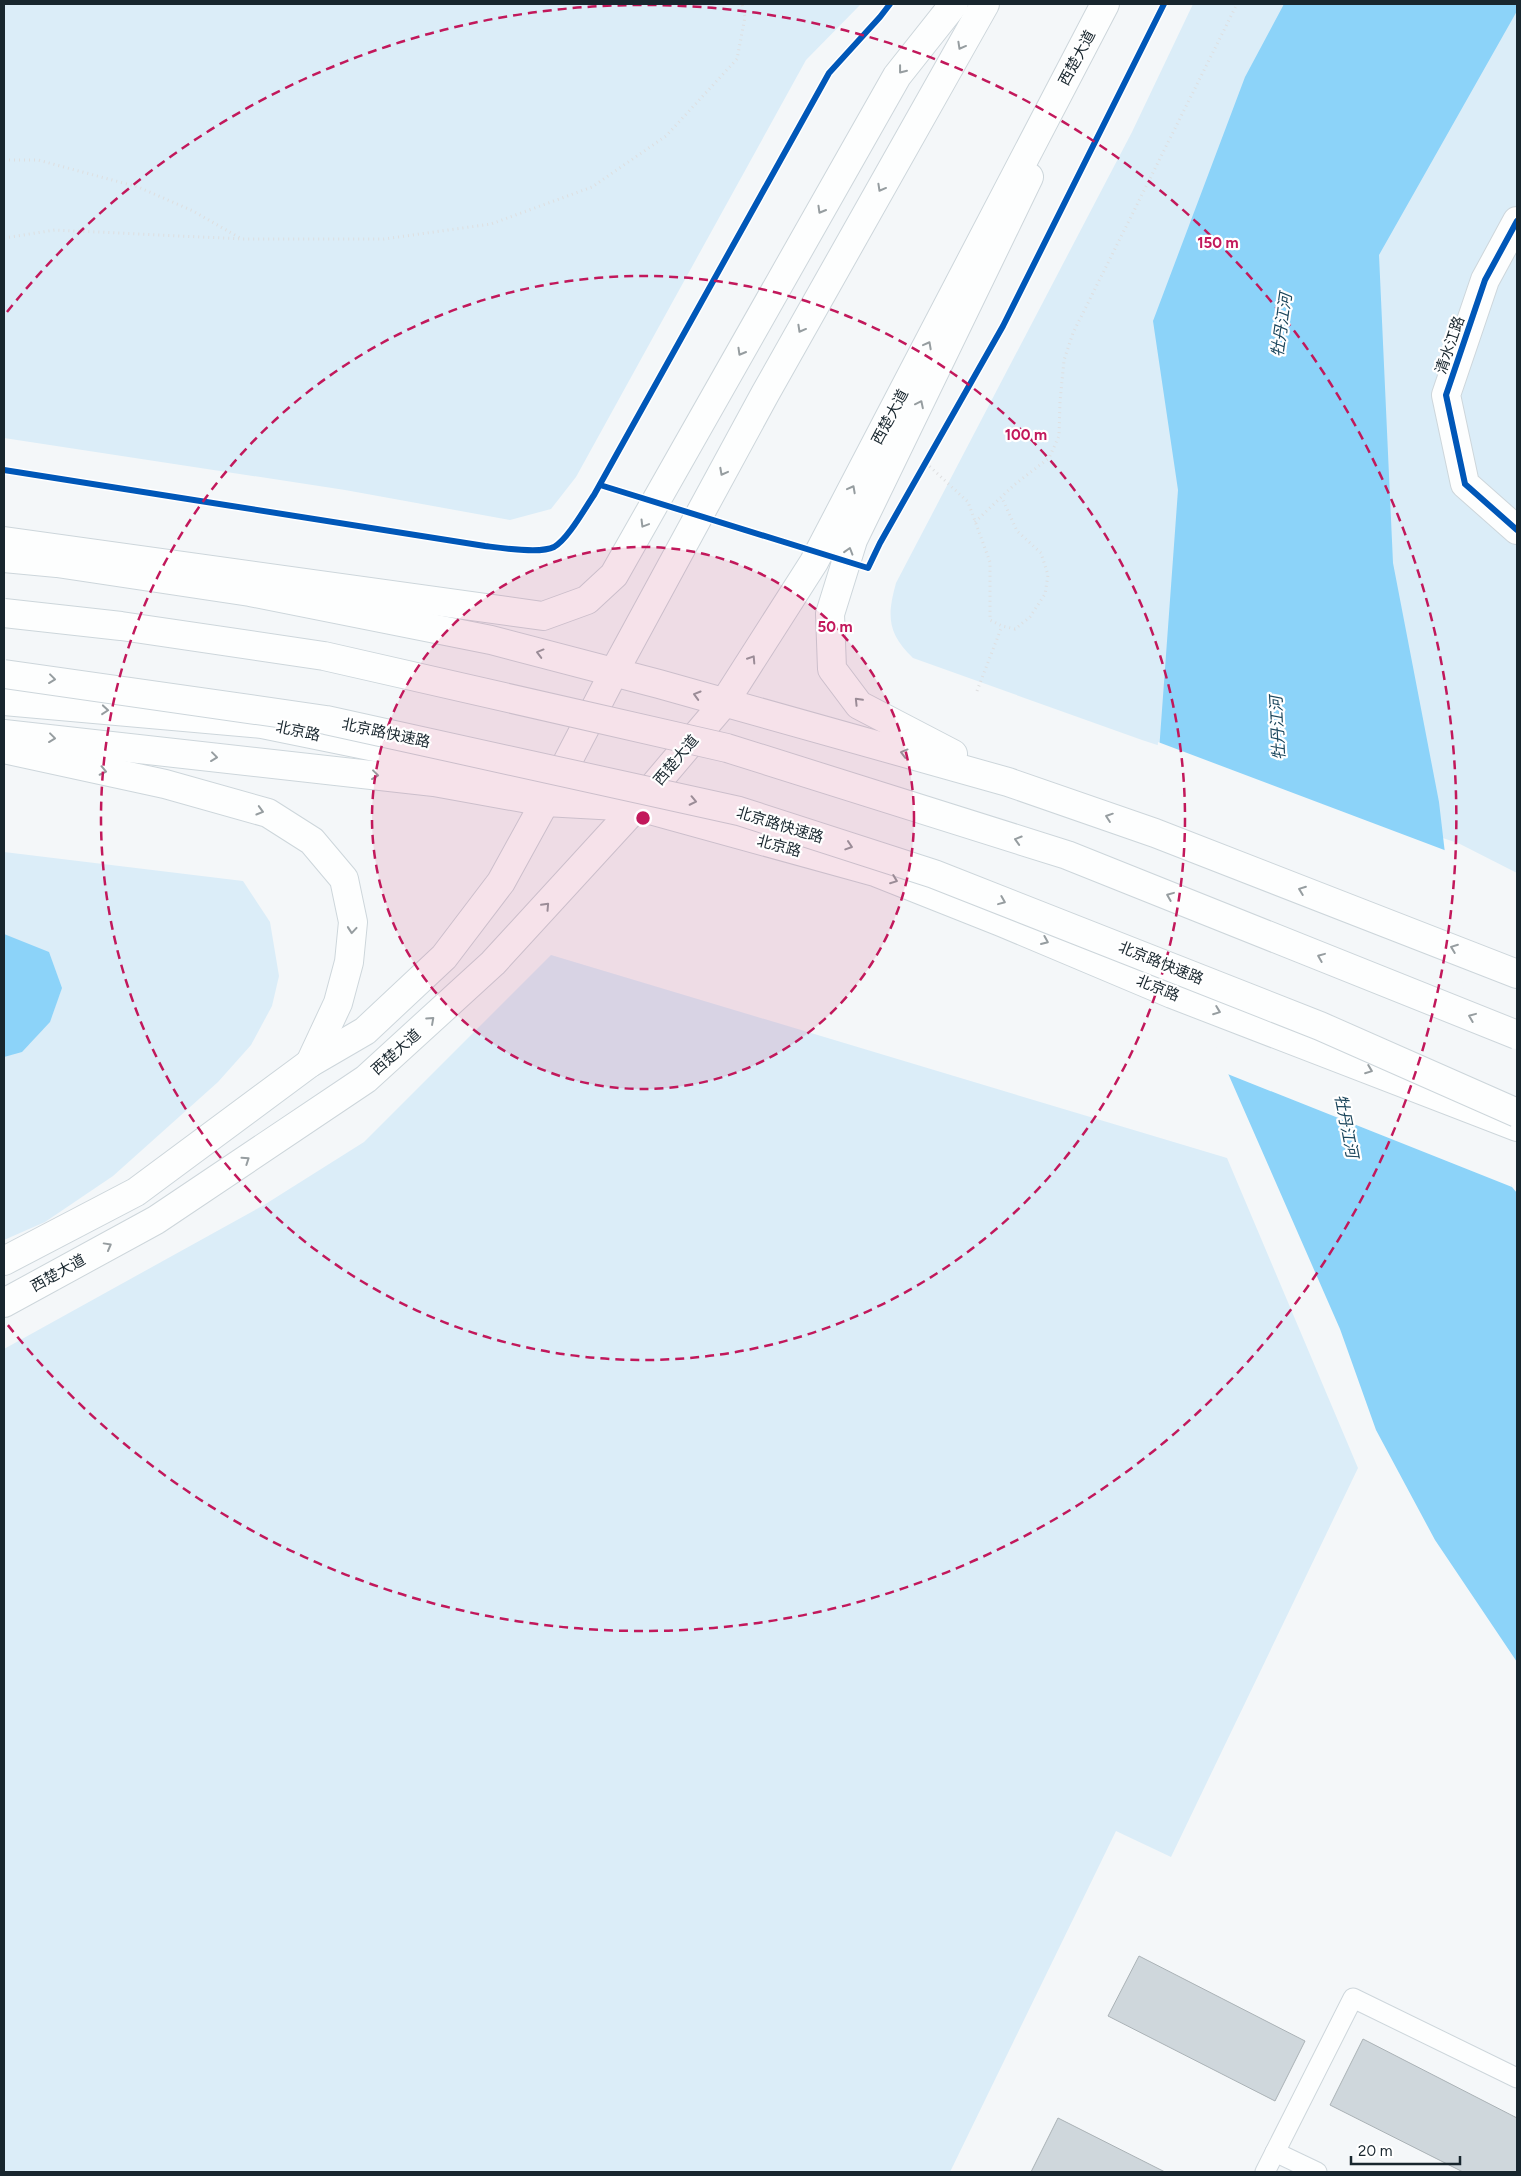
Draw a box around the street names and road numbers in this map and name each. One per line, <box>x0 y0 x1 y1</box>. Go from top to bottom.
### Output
street label: 西楚大道 <box>1055 27 1099 89</box>
street label: 清水江路 <box>1432 314 1468 376</box>
street label: 西楚大道 <box>868 386 912 448</box>
street label: 北京路快速路 <box>340 715 432 751</box>
street label: 北京路 <box>274 718 322 744</box>
street label: 西楚大道 <box>650 731 702 789</box>
street label: 北京路快速路 <box>734 803 826 847</box>
street label: 北京路 <box>755 831 803 861</box>
street label: 北京路快速路 <box>1116 938 1206 988</box>
street label: 北京路 <box>1134 971 1182 1005</box>
street label: 西楚大道 <box>368 1025 424 1079</box>
street label: 西楚大道 <box>27 1251 89 1295</box>

